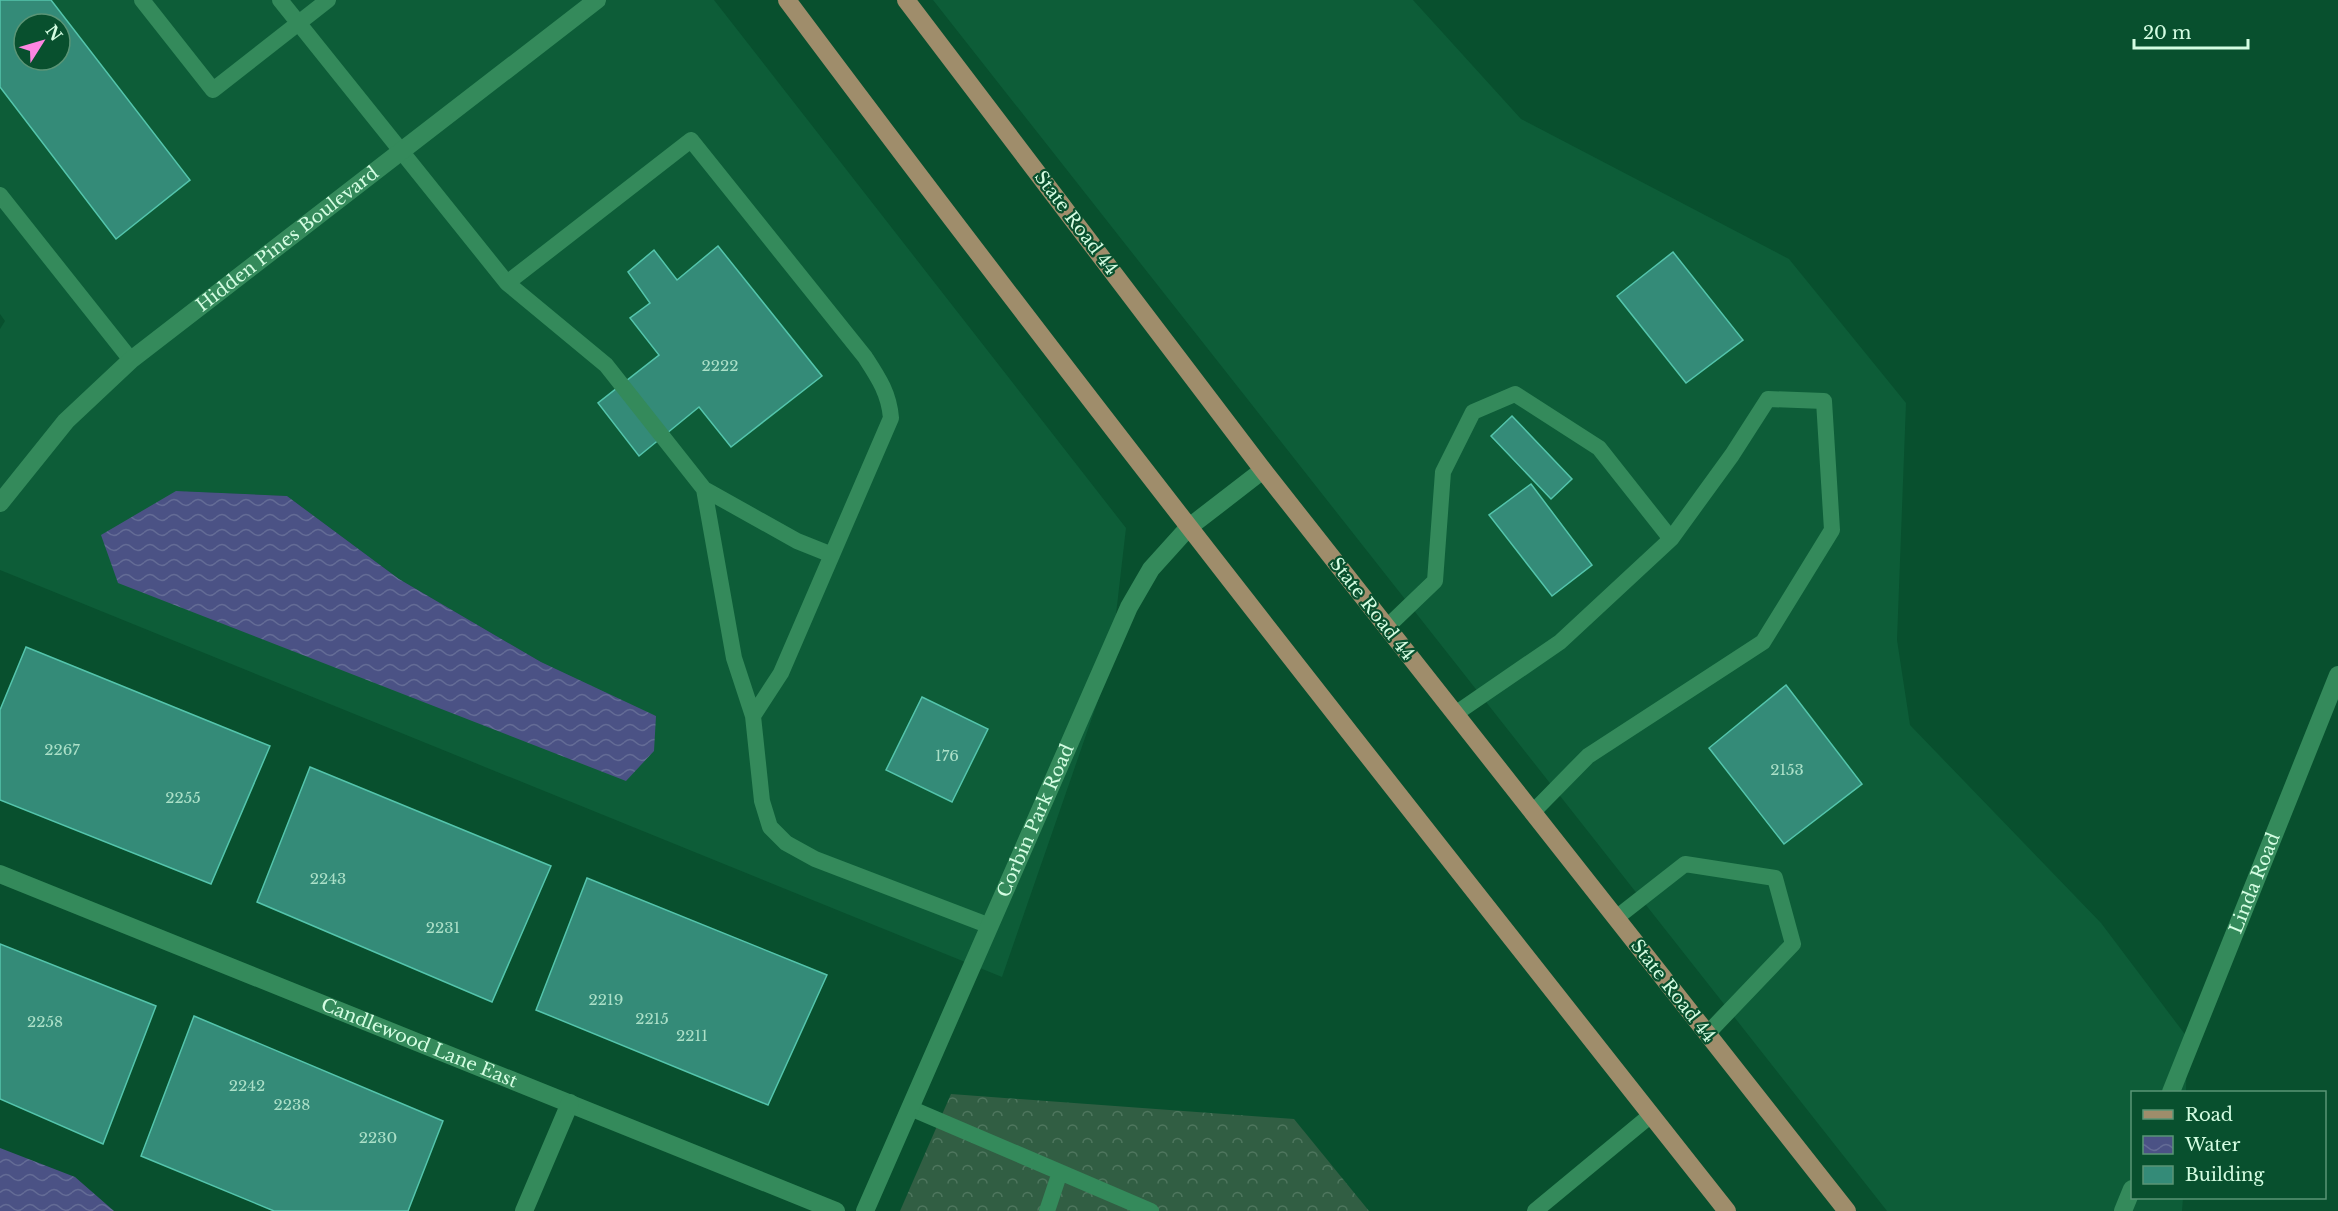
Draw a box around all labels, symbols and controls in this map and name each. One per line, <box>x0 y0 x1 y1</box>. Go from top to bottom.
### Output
north arrow <box>12 12 72 72</box>
scale bar <box>2134 12 2248 50</box>
text: N <box>41 21 66 45</box>
text: 20 m <box>2143 22 2191 44</box>
street label: Hidden Pines Boulevard <box>192 162 383 317</box>
street label: State Road 44 <box>1030 167 1122 279</box>
house number: 2222 <box>702 356 738 375</box>
street label: State Road 44 <box>1325 553 1419 665</box>
house number: 2267 <box>44 740 80 759</box>
street label: Corbin Park Road <box>992 741 1079 901</box>
house number: 176 <box>935 746 959 765</box>
house number: 2153 <box>1770 760 1804 779</box>
house number: 2255 <box>165 788 201 807</box>
street label: Linda Road <box>2225 830 2285 937</box>
house number: 2243 <box>310 869 346 888</box>
house number: 2231 <box>426 918 460 937</box>
street label: State Road 44 <box>1626 935 1720 1047</box>
house number: 2219 <box>589 990 623 1009</box>
street label: Candlewood Lane East <box>318 994 521 1093</box>
house number: 2215 <box>635 1009 669 1028</box>
house number: 2258 <box>27 1012 63 1031</box>
house number: 2211 <box>676 1026 708 1045</box>
house number: 2242 <box>229 1076 265 1095</box>
legend <box>2131 1091 2326 1199</box>
house number: 2238 <box>274 1095 310 1114</box>
text: Road <box>2185 1104 2233 1126</box>
house number: 2230 <box>359 1128 397 1147</box>
text: Water <box>2184 1134 2241 1156</box>
text: Building <box>2185 1164 2264 1186</box>

